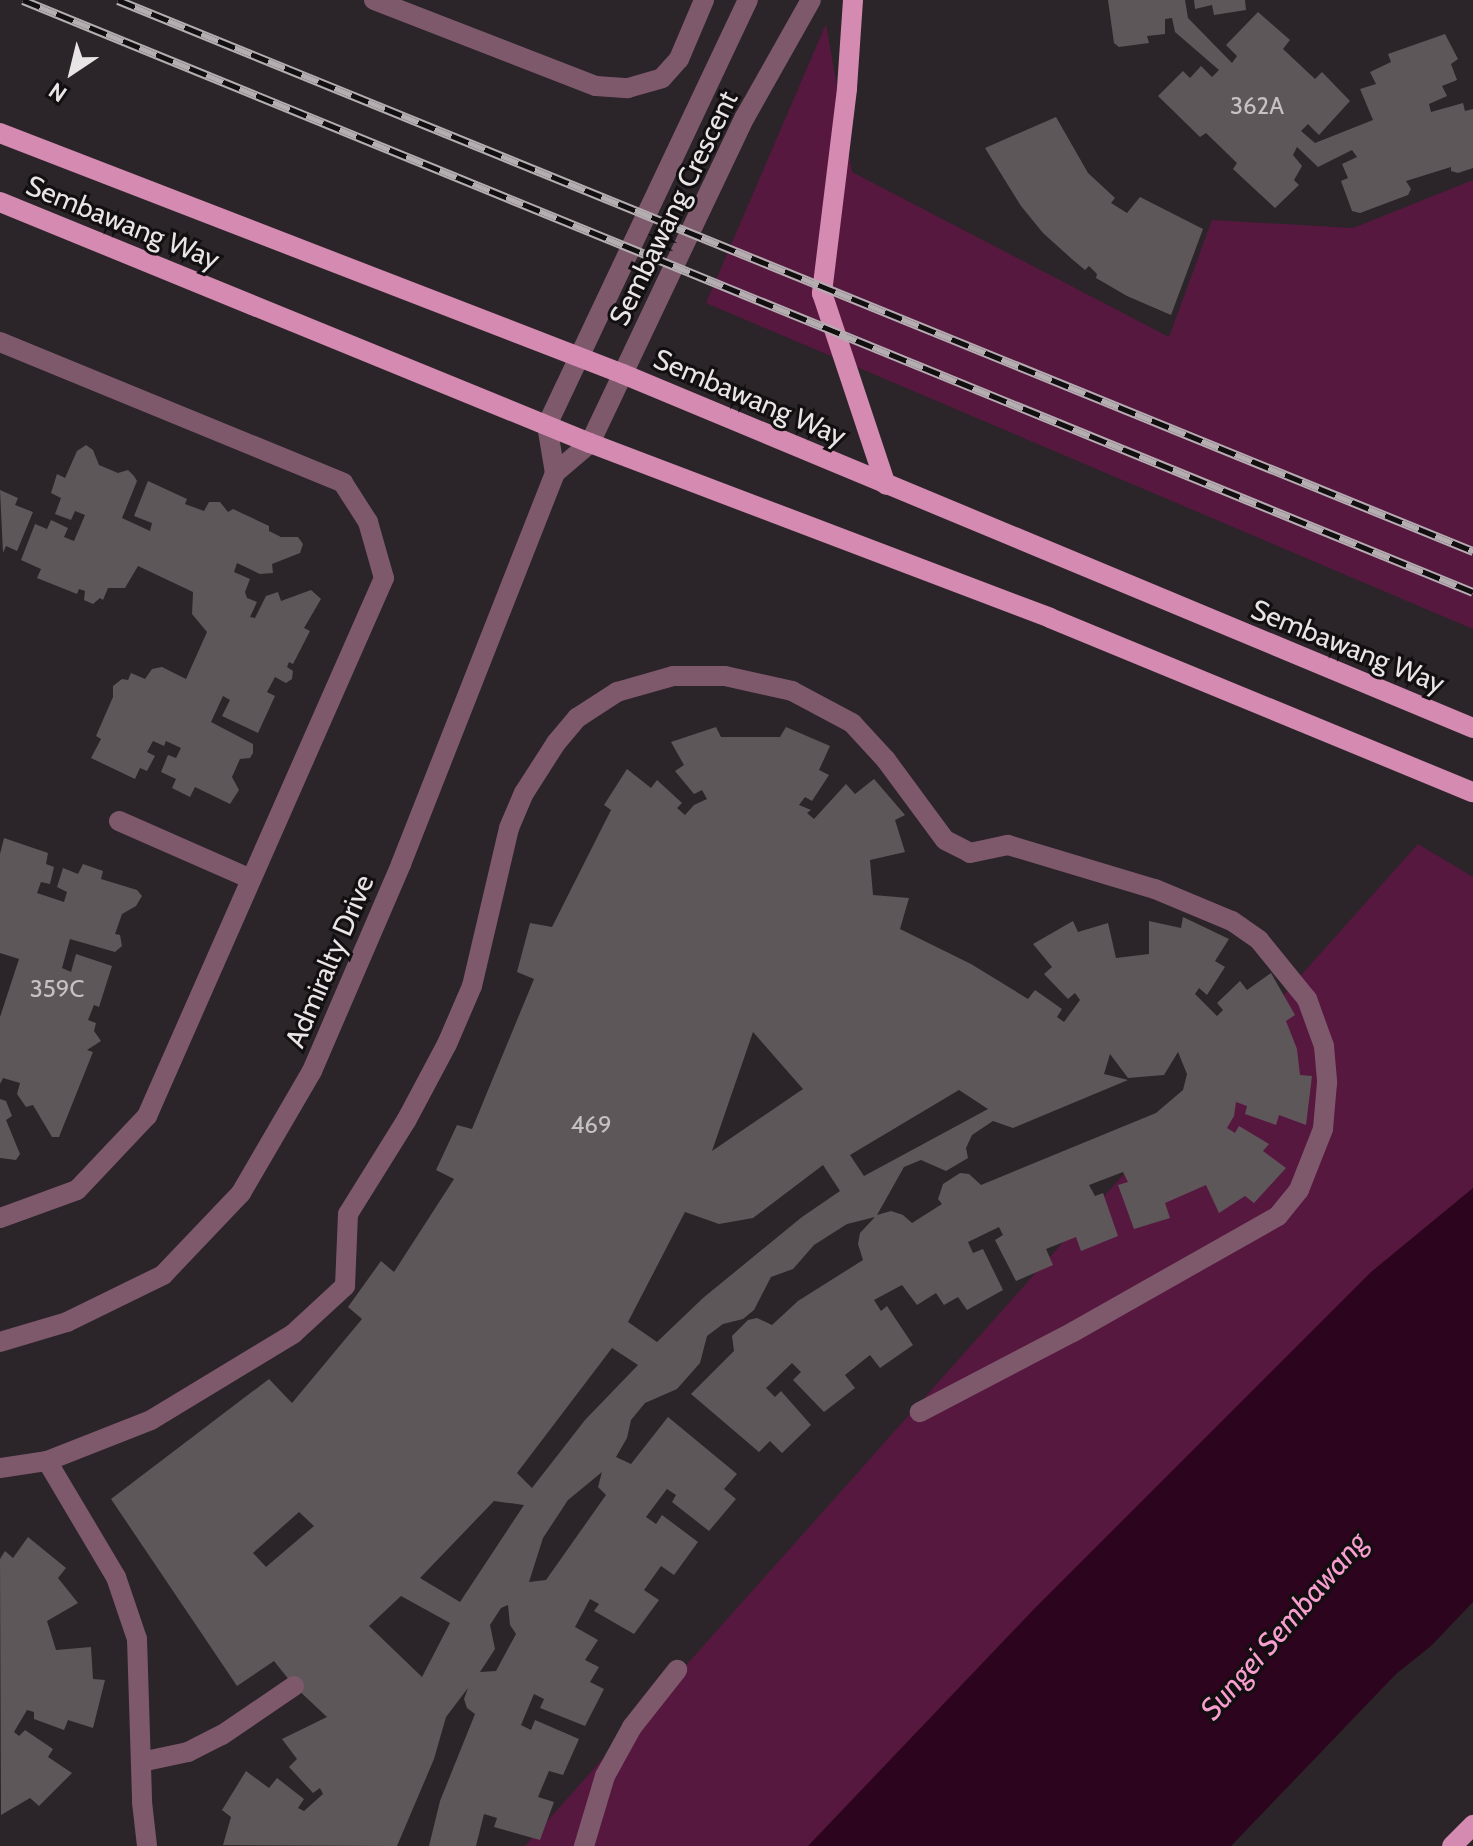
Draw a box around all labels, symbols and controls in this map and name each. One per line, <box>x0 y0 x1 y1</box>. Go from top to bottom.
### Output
north arrow <box>32 32 112 112</box>
text: N <box>44 77 72 108</box>
street label: Sembawang Crescent <box>602 85 744 331</box>
house number: 362A <box>1230 92 1284 120</box>
street label: Sembawang Way <box>21 168 225 276</box>
street label: Sembawang Way <box>649 341 851 453</box>
street label: Sembawang Way <box>1246 592 1450 700</box>
street label: Admiralty Drive <box>278 870 380 1052</box>
house number: 359C <box>30 975 84 1003</box>
house number: 469 <box>570 1111 612 1139</box>
water label: Sungei Sembawang <box>1193 1525 1375 1727</box>

